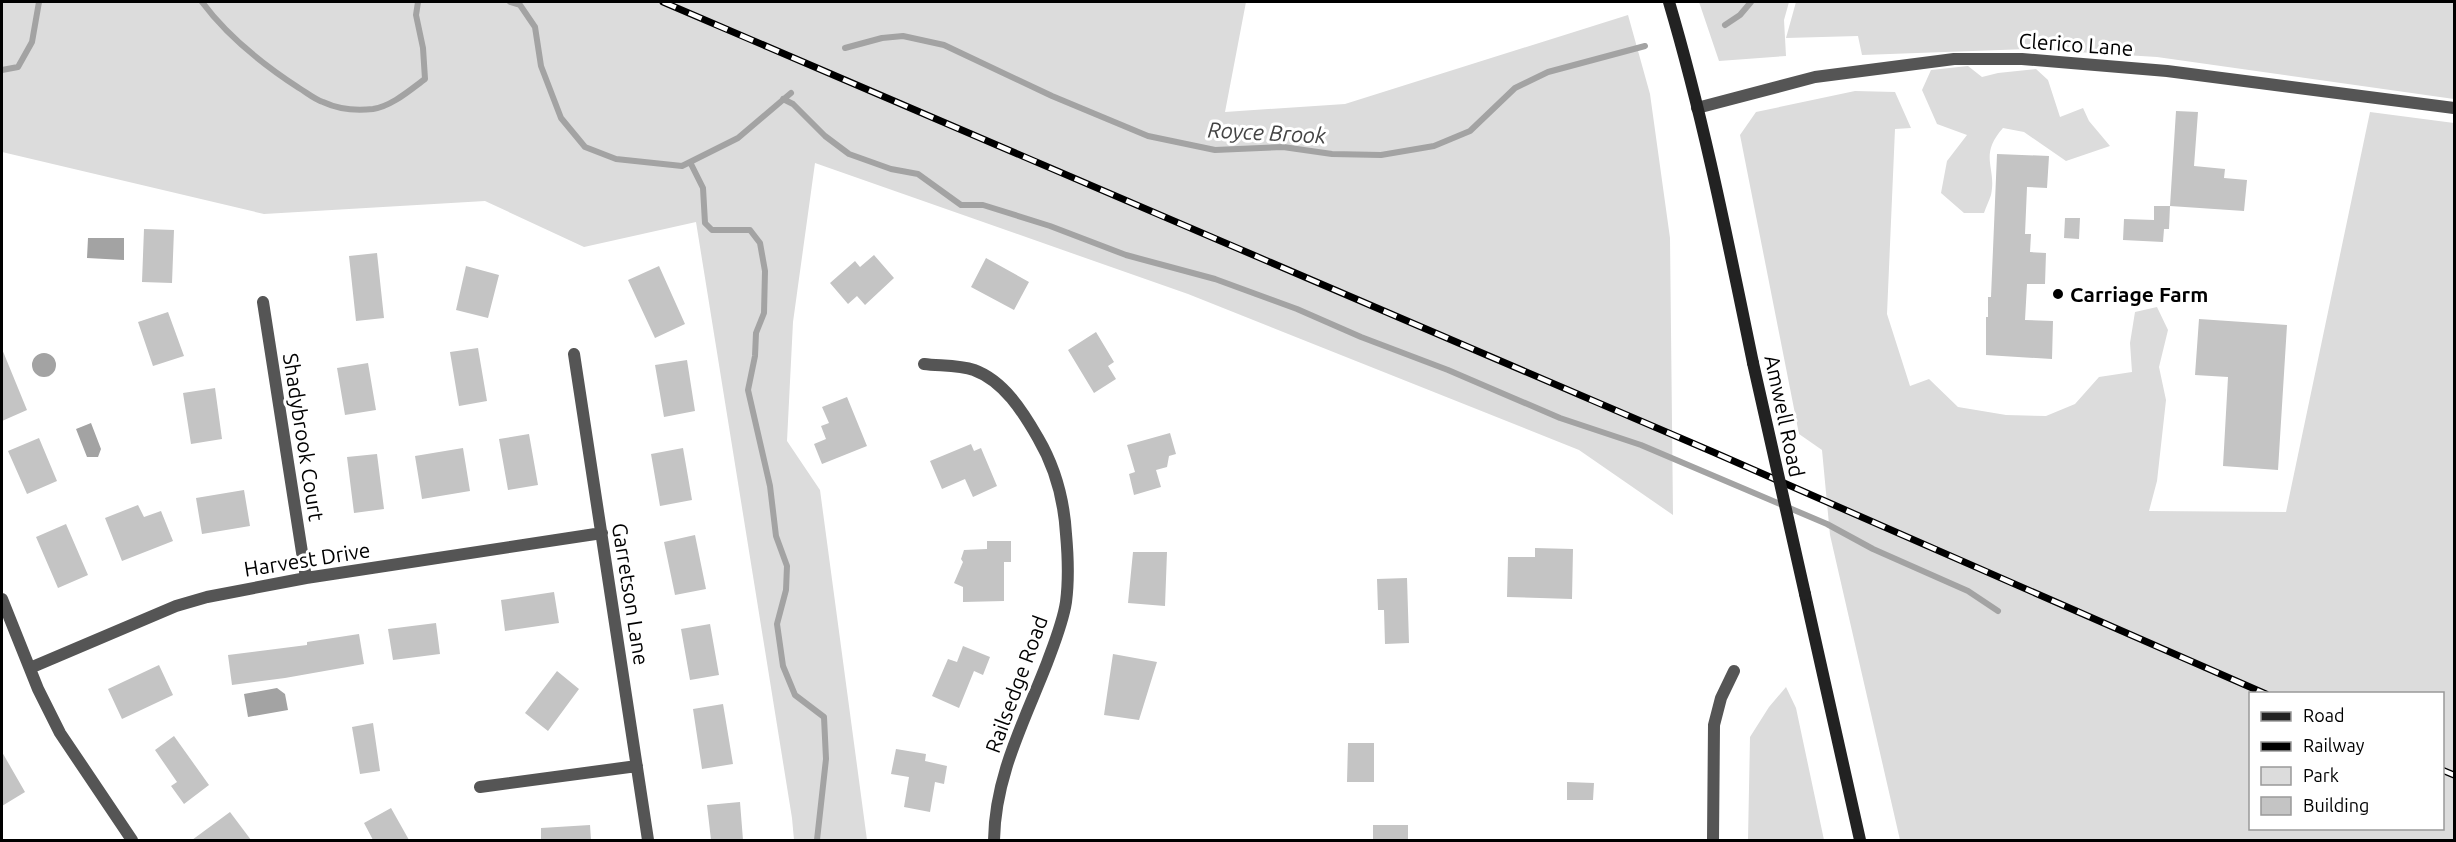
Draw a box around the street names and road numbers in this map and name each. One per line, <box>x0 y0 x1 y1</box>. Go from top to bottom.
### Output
street label: Clerico Lane <box>2018 28 2134 60</box>
street label: Shadybrook Court <box>279 351 329 523</box>
street label: Amwell Road <box>1760 353 1810 479</box>
street label: Garretson Lane <box>608 521 654 667</box>
street label: Harvest Drive <box>242 537 372 581</box>
street label: Railsedge Road <box>980 612 1052 756</box>

